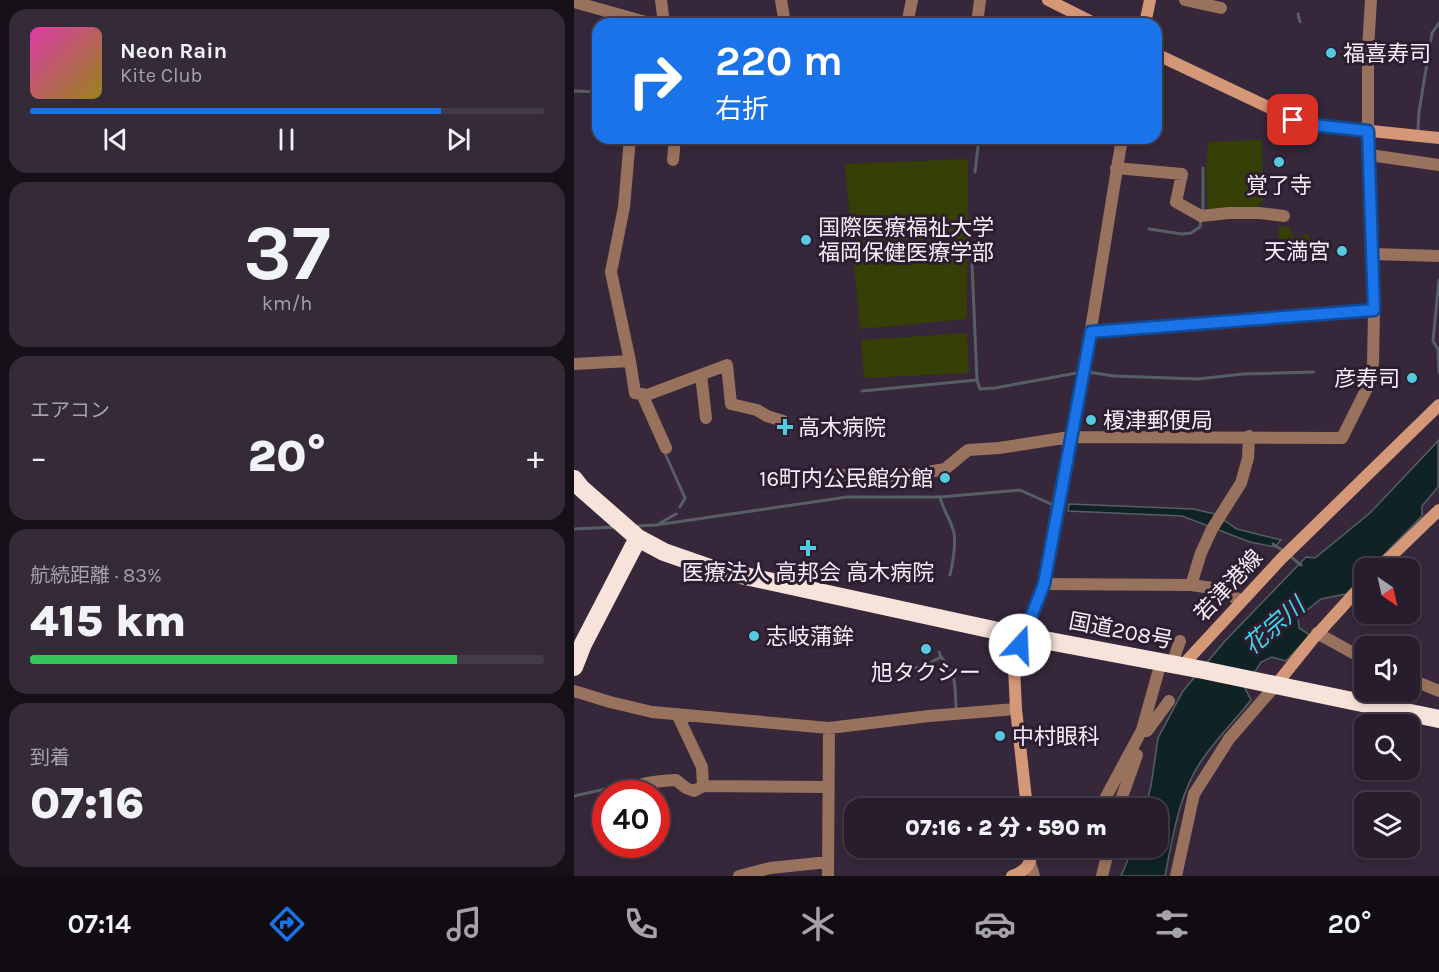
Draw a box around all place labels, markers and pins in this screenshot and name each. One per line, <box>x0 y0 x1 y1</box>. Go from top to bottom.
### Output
place label: 福喜寿司 <box>1343 41 1431 67</box>
marker: 福喜寿司 <box>1324 46 1338 60</box>
pin <box>1267 94 1318 145</box>
marker: 覚了寺 <box>1272 155 1286 169</box>
place label: 覚了寺 <box>1246 173 1312 199</box>
place label: 国際医療福祉大学 福岡保健医療学部 <box>818 215 994 266</box>
marker: 国際医療福祉大学 福岡保健医療学部 <box>799 233 813 247</box>
place label: 天満宮 <box>1264 239 1330 265</box>
marker: 天満宮 <box>1335 244 1349 258</box>
place label: 彦寿司 <box>1334 366 1400 392</box>
marker: 彦寿司 <box>1405 371 1419 385</box>
place label: 榎津郵便局 <box>1103 408 1213 434</box>
marker: 榎津郵便局 <box>1084 413 1098 427</box>
place label: 高木病院 <box>798 415 886 441</box>
marker: 高木病院 <box>776 418 794 436</box>
place label: 16町内公民館分館 <box>759 466 933 492</box>
marker: 16町内公民館分館 <box>938 471 952 485</box>
marker: 医療法人 高邦会 高木病院 <box>799 539 817 557</box>
place label: 医療法人 高邦会 高木病院 <box>682 560 934 586</box>
place label: 志岐蒲鉾 <box>766 624 854 650</box>
marker: 志岐蒲鉾 <box>747 629 761 643</box>
marker: 旭タクシー <box>919 642 933 656</box>
place label: 旭タクシー <box>871 660 981 686</box>
place label: 中村眼科 <box>1012 724 1100 750</box>
marker: 中村眼科 <box>993 729 1007 743</box>

